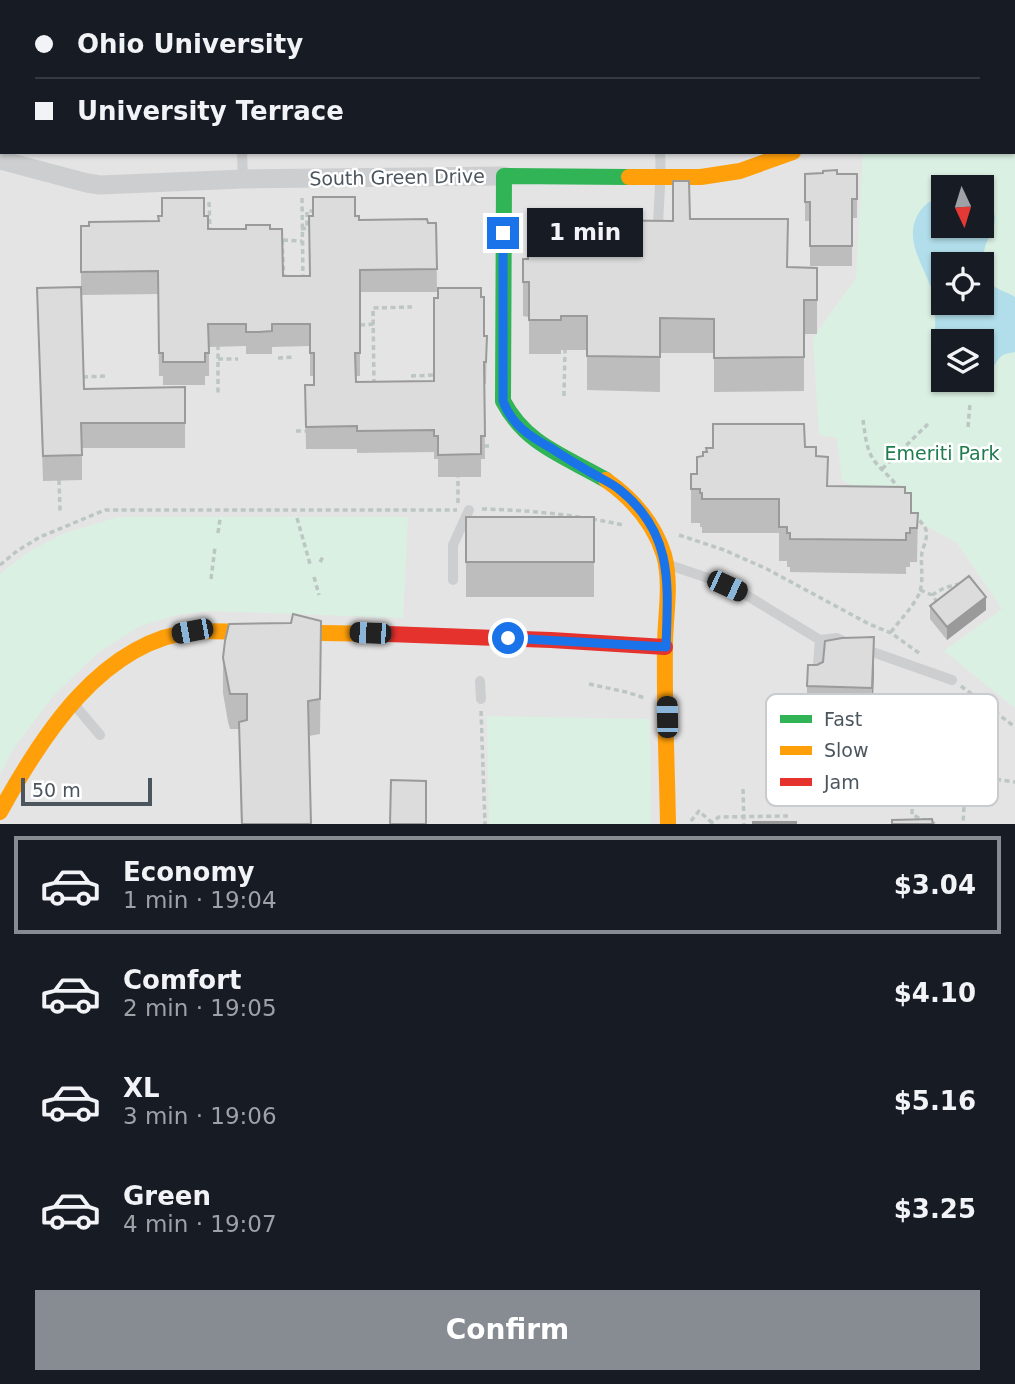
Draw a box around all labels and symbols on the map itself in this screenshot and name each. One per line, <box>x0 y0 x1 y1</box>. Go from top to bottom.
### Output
street label: South Green Drive <box>309 164 485 190</box>
north arrow <box>931 175 994 238</box>
callout: 1 min <box>528 208 643 258</box>
route end <box>487 217 519 249</box>
park label: Emeriti Park <box>884 442 1000 464</box>
car <box>704 568 751 604</box>
car <box>170 617 215 645</box>
car <box>349 622 392 644</box>
route start <box>492 622 524 654</box>
legend <box>766 694 998 806</box>
car <box>657 696 678 738</box>
text: Fast <box>824 708 862 730</box>
text: Slow <box>824 739 869 761</box>
text: Jam <box>823 771 860 793</box>
scale bar <box>21 775 152 807</box>

